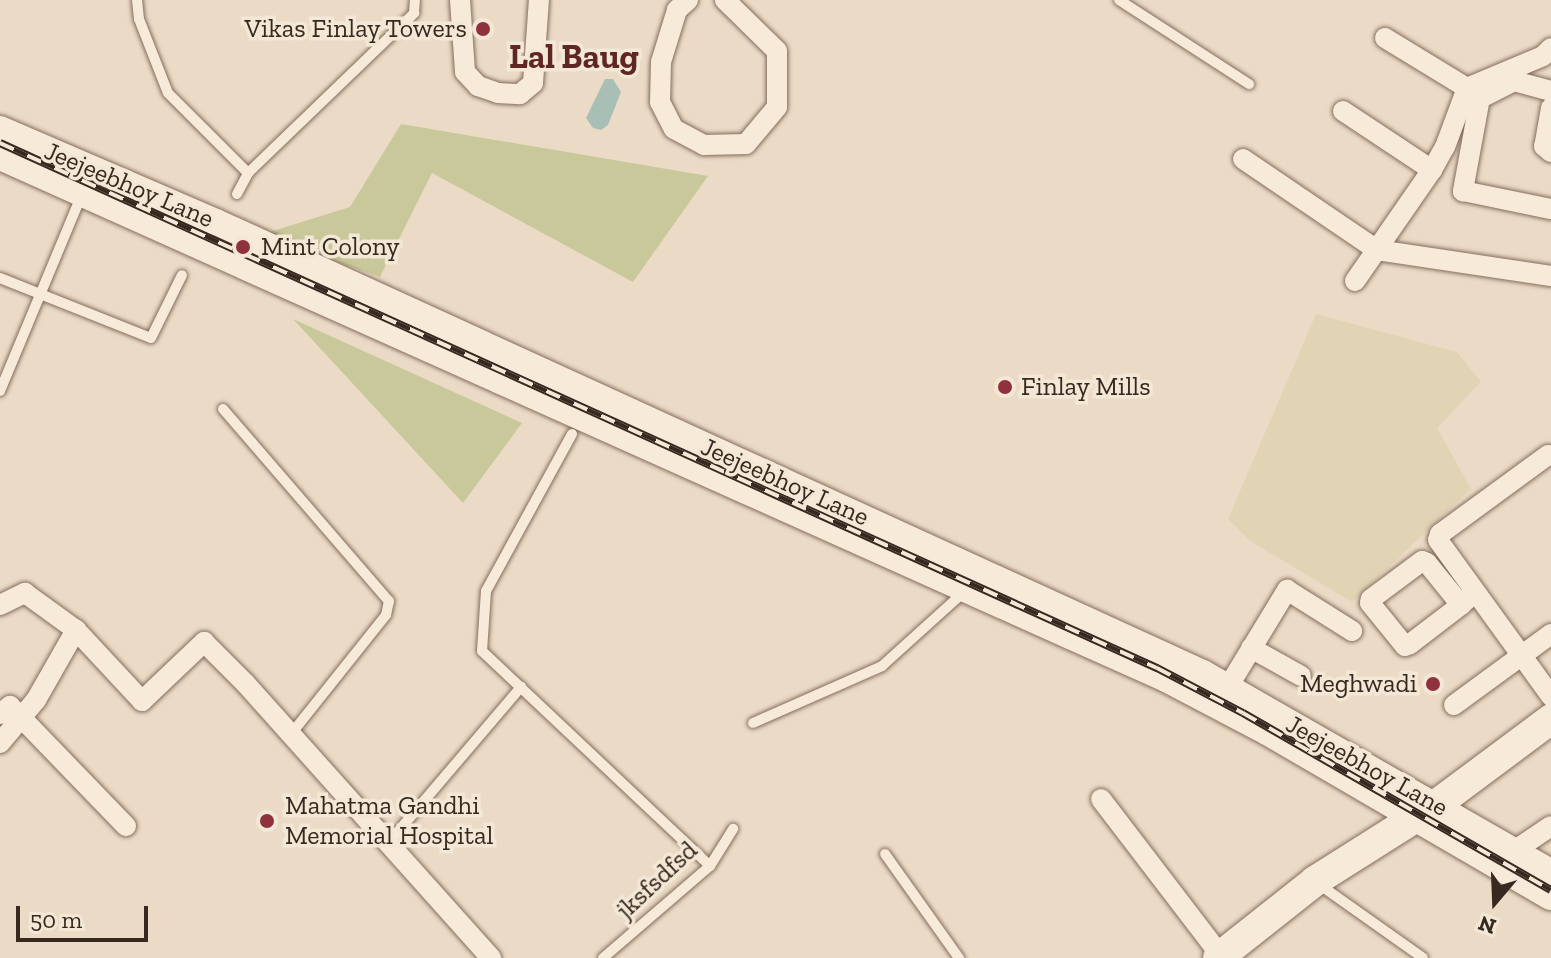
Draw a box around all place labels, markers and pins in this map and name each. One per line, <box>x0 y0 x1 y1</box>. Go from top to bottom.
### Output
place label: Vikas Finlay Towers <box>244 13 467 45</box>
marker: Vikas Finlay Towers <box>474 20 492 38</box>
place label: Mint Colony <box>261 231 400 263</box>
marker: Mint Colony <box>232 236 254 258</box>
place label: Finlay Mills <box>1021 371 1151 403</box>
marker: Finlay Mills <box>996 378 1014 396</box>
place label: Meghwadi <box>1300 668 1417 700</box>
marker: Meghwadi <box>1424 675 1442 693</box>
place label: Mahatma Gandhi Memorial Hospital <box>285 790 493 852</box>
marker: Mahatma Gandhi Memorial Hospital <box>256 810 278 832</box>

